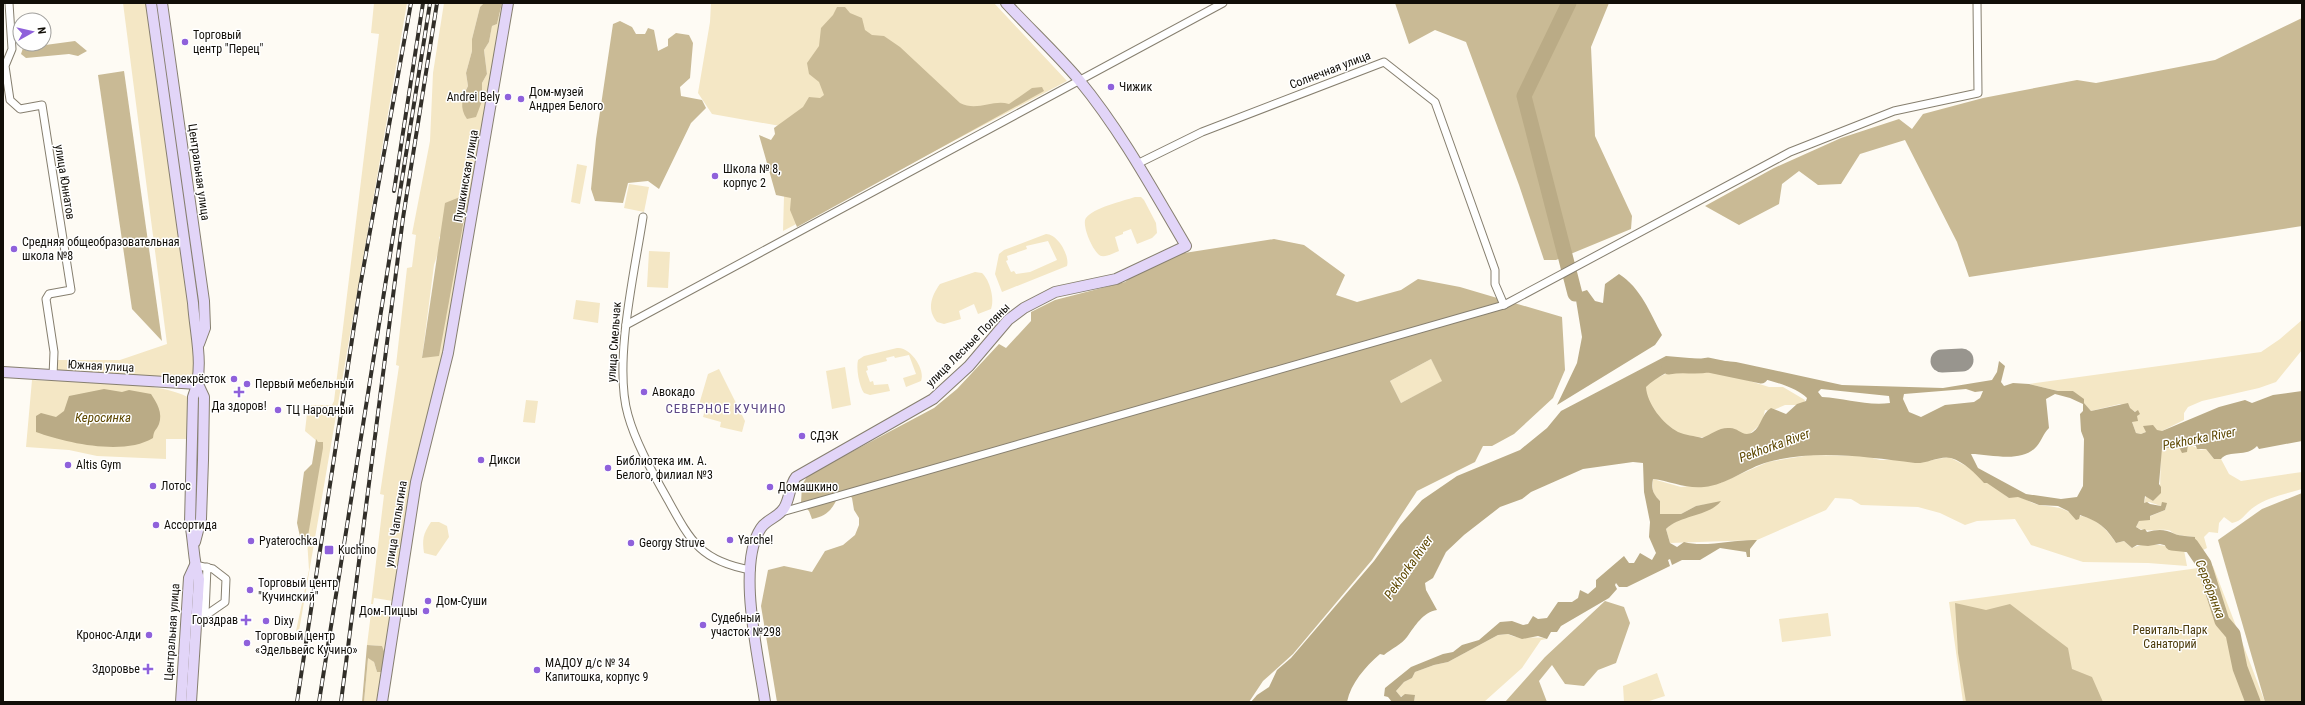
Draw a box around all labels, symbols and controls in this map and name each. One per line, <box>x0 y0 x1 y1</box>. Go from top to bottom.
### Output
north arrow <box>12 12 52 52</box>
text: N <box>35 26 48 35</box>
place label: Торговый центр "Перец" <box>193 28 264 56</box>
marker: Торговый центр "Перец" <box>180 37 190 47</box>
street label: Солнечная улица <box>1287 48 1373 92</box>
place label: Чижик <box>1119 80 1152 94</box>
marker: Чижик <box>1106 82 1116 92</box>
place label: Дом-музей Андрея Белого <box>529 85 603 113</box>
place label: Andrei Bely <box>447 90 500 104</box>
marker: Andrei Bely <box>503 92 513 102</box>
marker: Дом-музей Андрея Белого <box>516 94 526 104</box>
street label: Центральная улица <box>185 123 213 221</box>
street label: Пушкинская улица <box>451 128 481 223</box>
street label: улица Юннатов <box>52 143 78 221</box>
place label: Школа № 8, корпус 2 <box>723 162 781 190</box>
marker: Школа № 8, корпус 2 <box>710 171 720 181</box>
place label: Средняя общеобразовательная школа №8 <box>22 235 180 263</box>
marker: Средняя общеобразовательная школа №8 <box>9 244 19 254</box>
street label: улица Лесные Поляны <box>923 300 1013 390</box>
street label: улица Смельчак <box>604 301 624 383</box>
street label: Южная улица <box>67 357 135 375</box>
place label: Перекрёсток <box>162 372 226 386</box>
marker: Перекрёсток <box>229 374 239 384</box>
place label: Первый мебельный <box>255 377 354 391</box>
marker: Первый мебельный <box>242 379 252 389</box>
place label: Авокадо <box>652 385 695 399</box>
marker: Да здоров! <box>234 387 244 397</box>
marker: Авокадо <box>639 387 649 397</box>
place label: Да здоров! <box>211 399 267 413</box>
district label: СЕВЕРНОЕ КУЧИНО <box>665 401 787 416</box>
place label: ТЦ Народный <box>286 403 354 417</box>
marker: ТЦ Народный <box>273 405 283 415</box>
water label: Керосинка <box>75 410 131 425</box>
water label: Pekhorka River <box>2161 424 2238 453</box>
water label: Pekhorka River <box>1737 425 1813 465</box>
place label: СДЭК <box>810 429 839 443</box>
marker: СДЭК <box>797 431 807 441</box>
place label: Дикси <box>489 453 520 467</box>
place label: Библиотека им. А. Белого, филиал №3 <box>616 454 713 482</box>
marker: Дикси <box>476 455 486 465</box>
place label: Altis Gym <box>76 458 121 472</box>
marker: Altis Gym <box>63 460 73 470</box>
marker: Библиотека им. А. Белого, филиал №3 <box>603 463 613 473</box>
place label: Лотос <box>161 479 191 493</box>
street label: улица Чаплыгина <box>382 479 410 568</box>
place label: Домашкино <box>778 480 838 494</box>
marker: Лотос <box>148 481 158 491</box>
marker: Домашкино <box>765 482 775 492</box>
place label: Ассортида <box>164 518 217 532</box>
marker: Ассортида <box>151 520 161 530</box>
water label: Pekhorka River <box>1381 532 1436 602</box>
place label: Yarche! <box>738 533 773 547</box>
place label: Pyaterochka <box>259 534 318 548</box>
marker: Yarche! <box>725 535 735 545</box>
marker: Pyaterochka <box>246 536 256 546</box>
place label: Georgy Struve <box>639 536 705 550</box>
marker: Georgy Struve <box>626 538 636 548</box>
place label: Kuchino <box>338 543 376 557</box>
marker: Kuchino <box>323 544 335 556</box>
water label: Серебрянка <box>2192 558 2229 621</box>
place label: Торговый центр "Кучинский" <box>258 576 338 604</box>
street label: Центральная улица <box>162 583 182 681</box>
marker: Торговый центр "Кучинский" <box>245 585 255 595</box>
place label: Дом-Суши <box>436 594 487 608</box>
marker: Дом-Суши <box>423 596 433 606</box>
place label: Дом-Пиццы <box>359 604 418 618</box>
marker: Дом-Пиццы <box>421 606 431 616</box>
place label: Судебный участок №298 <box>711 611 781 639</box>
place label: Горздрав <box>192 613 238 627</box>
place label: Dixy <box>274 614 294 628</box>
marker: Горздрав <box>241 615 251 625</box>
marker: Dixy <box>261 616 271 626</box>
marker: Судебный участок №298 <box>698 620 708 630</box>
park label: Ревиталь-Парк Санаторий <box>2133 623 2208 651</box>
place label: Кронос-Алди <box>76 628 141 642</box>
place label: Торговый центр «Эдельвейс Кучино» <box>255 629 358 657</box>
marker: Кронос-Алди <box>144 630 154 640</box>
marker: Торговый центр «Эдельвейс Кучино» <box>242 638 252 648</box>
place label: МАДОУ д/с № 34 Капитошка, корпус 9 <box>545 656 649 684</box>
place label: Здоровье <box>92 662 140 676</box>
marker: Здоровье <box>143 664 153 674</box>
marker: МАДОУ д/с № 34 Капитошка, корпус 9 <box>532 665 542 675</box>

